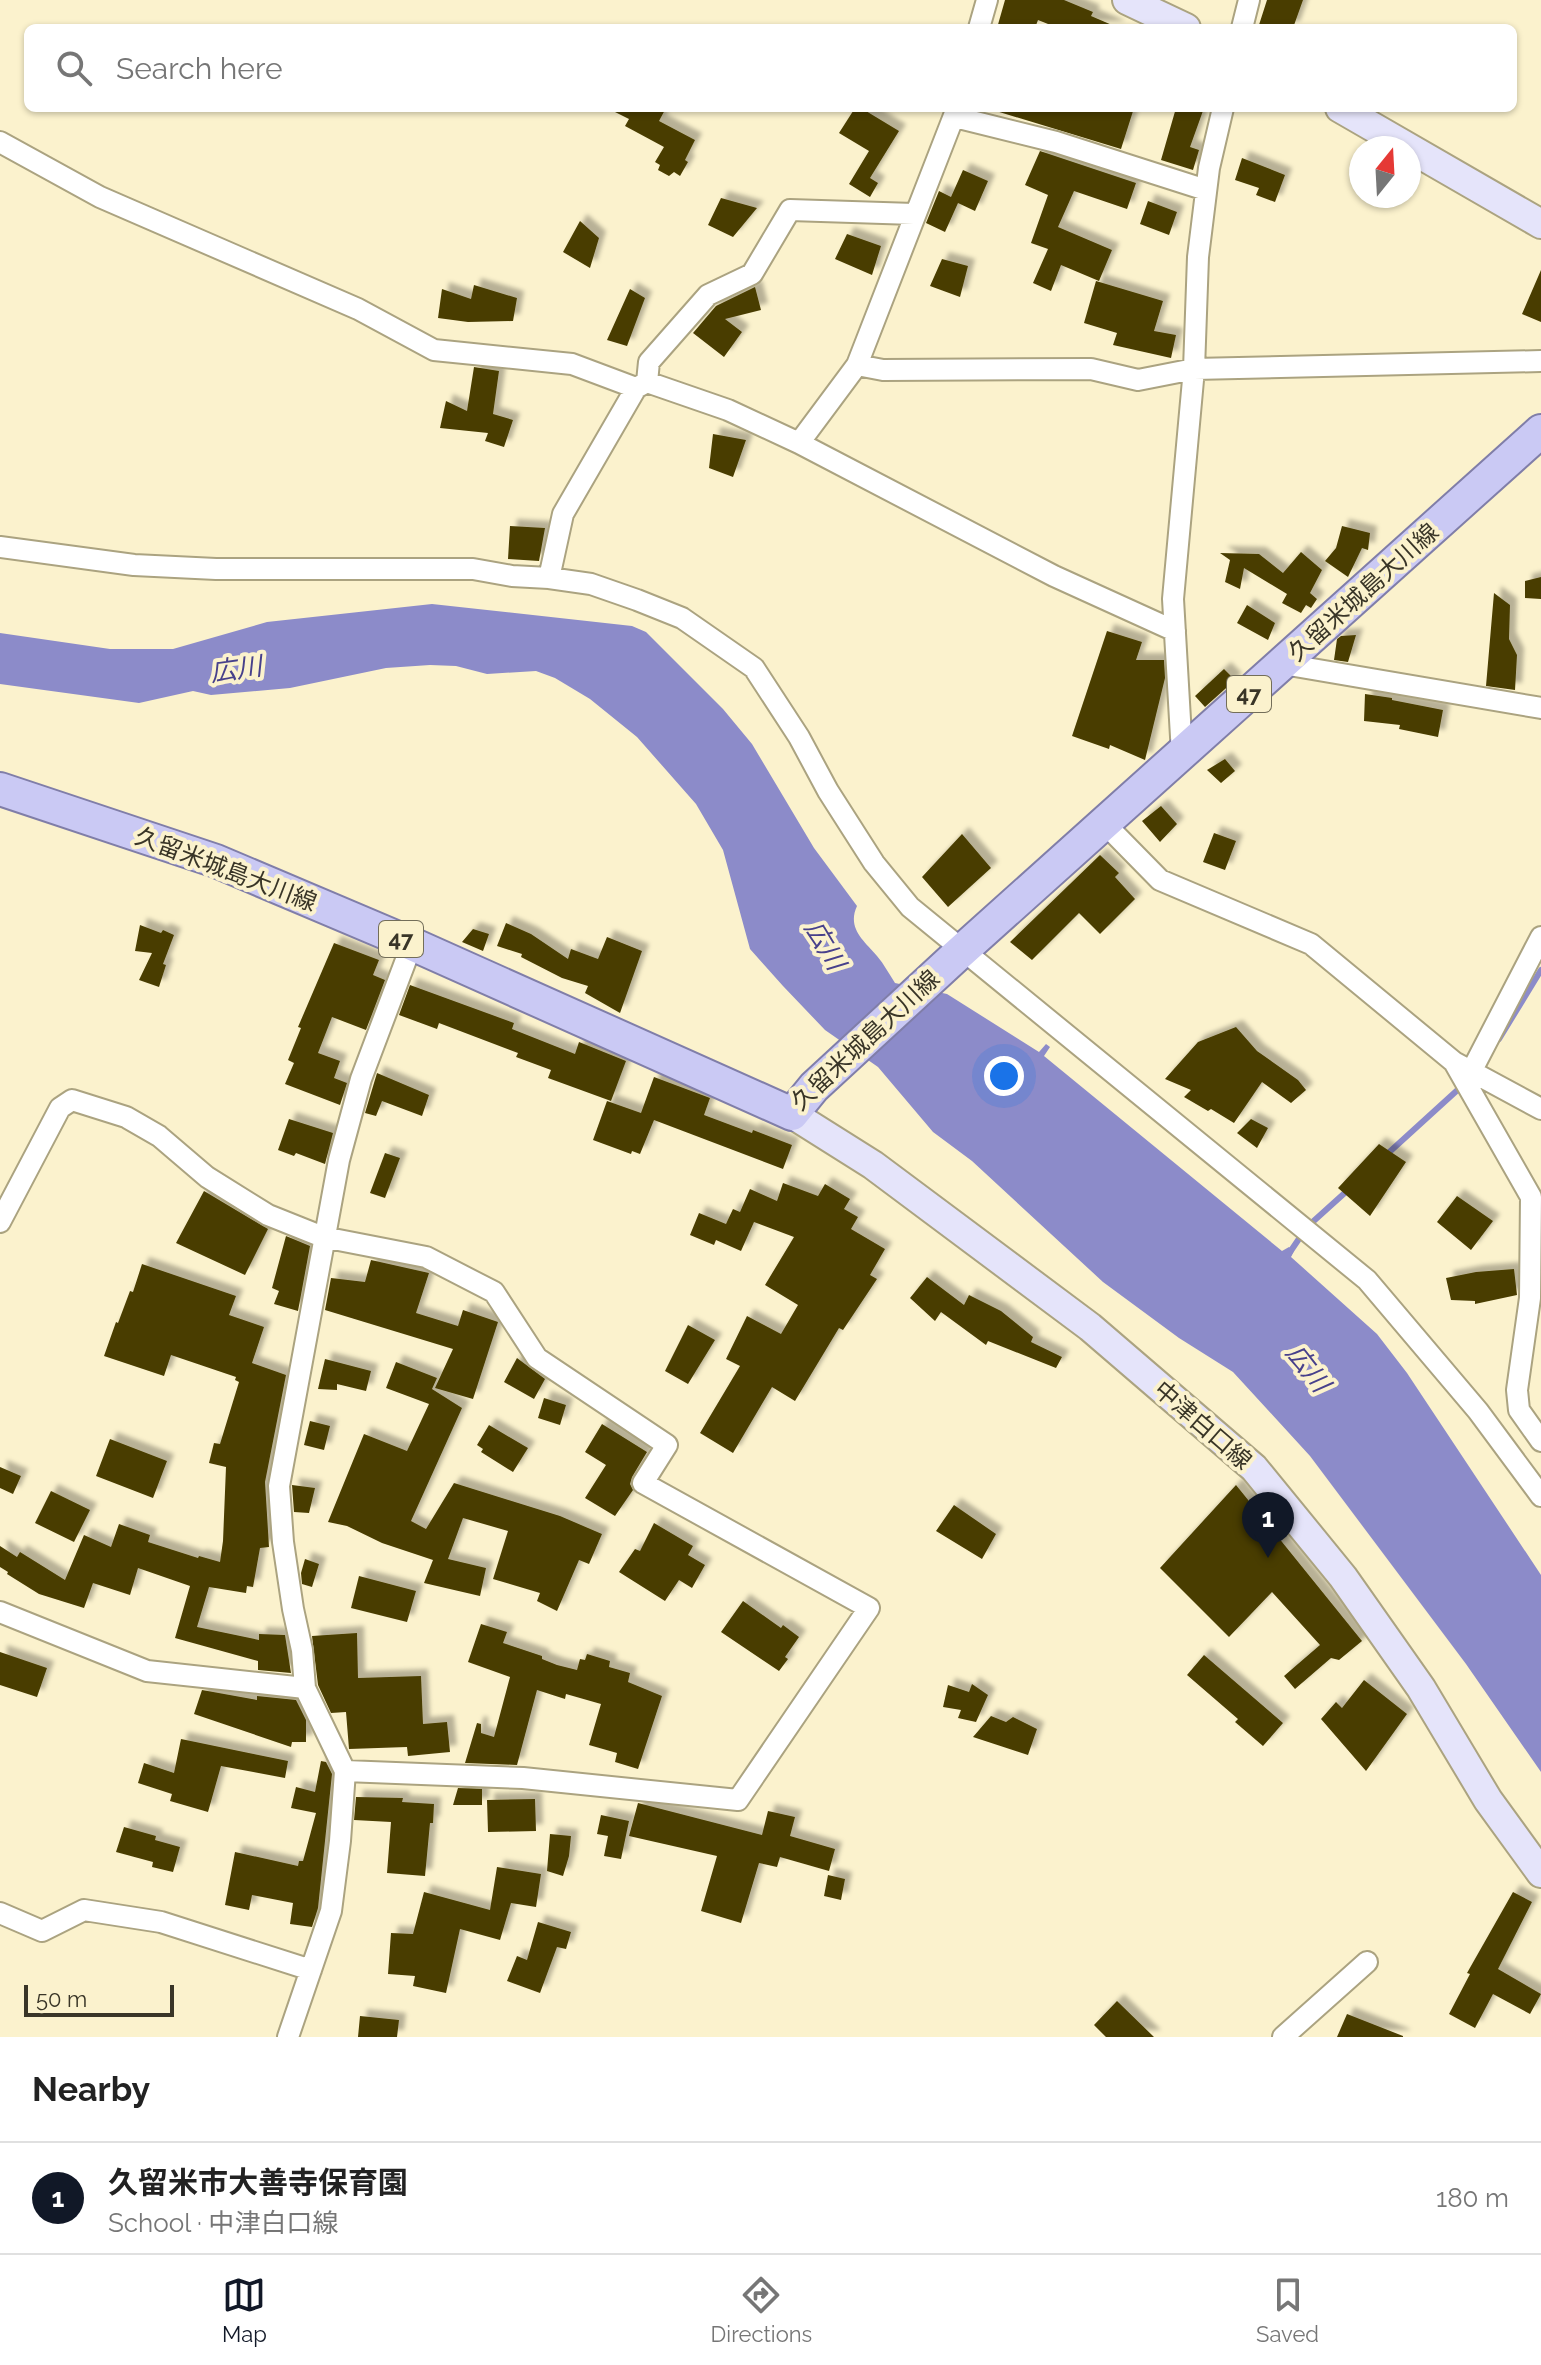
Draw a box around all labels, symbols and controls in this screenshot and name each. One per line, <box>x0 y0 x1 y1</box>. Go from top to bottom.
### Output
search box <box>24 24 1517 112</box>
icon: search <box>52 46 96 90</box>
text: Search here <box>116 51 283 86</box>
north arrow <box>1349 136 1421 208</box>
street label: 久留米城島大川線 <box>1282 517 1444 667</box>
water label: 広川 <box>208 650 267 687</box>
road number: 47 <box>1227 676 1271 712</box>
street label: 久留米城島大川線 <box>131 821 321 917</box>
water label: 広川 <box>799 915 853 978</box>
road number: 47 <box>379 921 423 957</box>
street label: 久留米城島大川線 <box>785 964 945 1116</box>
your location <box>984 1056 1024 1096</box>
water label: 広川 <box>1280 1338 1338 1400</box>
street label: 中津白口線 <box>1148 1375 1258 1475</box>
pin: 1 <box>1242 1492 1294 1558</box>
scale bar <box>24 1981 174 2017</box>
text: 50 m <box>36 1986 87 2012</box>
text: Nearby <box>32 2069 150 2109</box>
text: 久留米市大善寺保育園 <box>108 2165 408 2200</box>
text: 1 <box>52 2183 64 2213</box>
text: 180 m <box>1436 2183 1509 2213</box>
text: School · 中津白口線 <box>108 2208 339 2238</box>
tab: Map <box>222 2273 267 2347</box>
tab: Directions <box>711 2273 812 2347</box>
tab: Saved <box>1256 2273 1319 2347</box>

